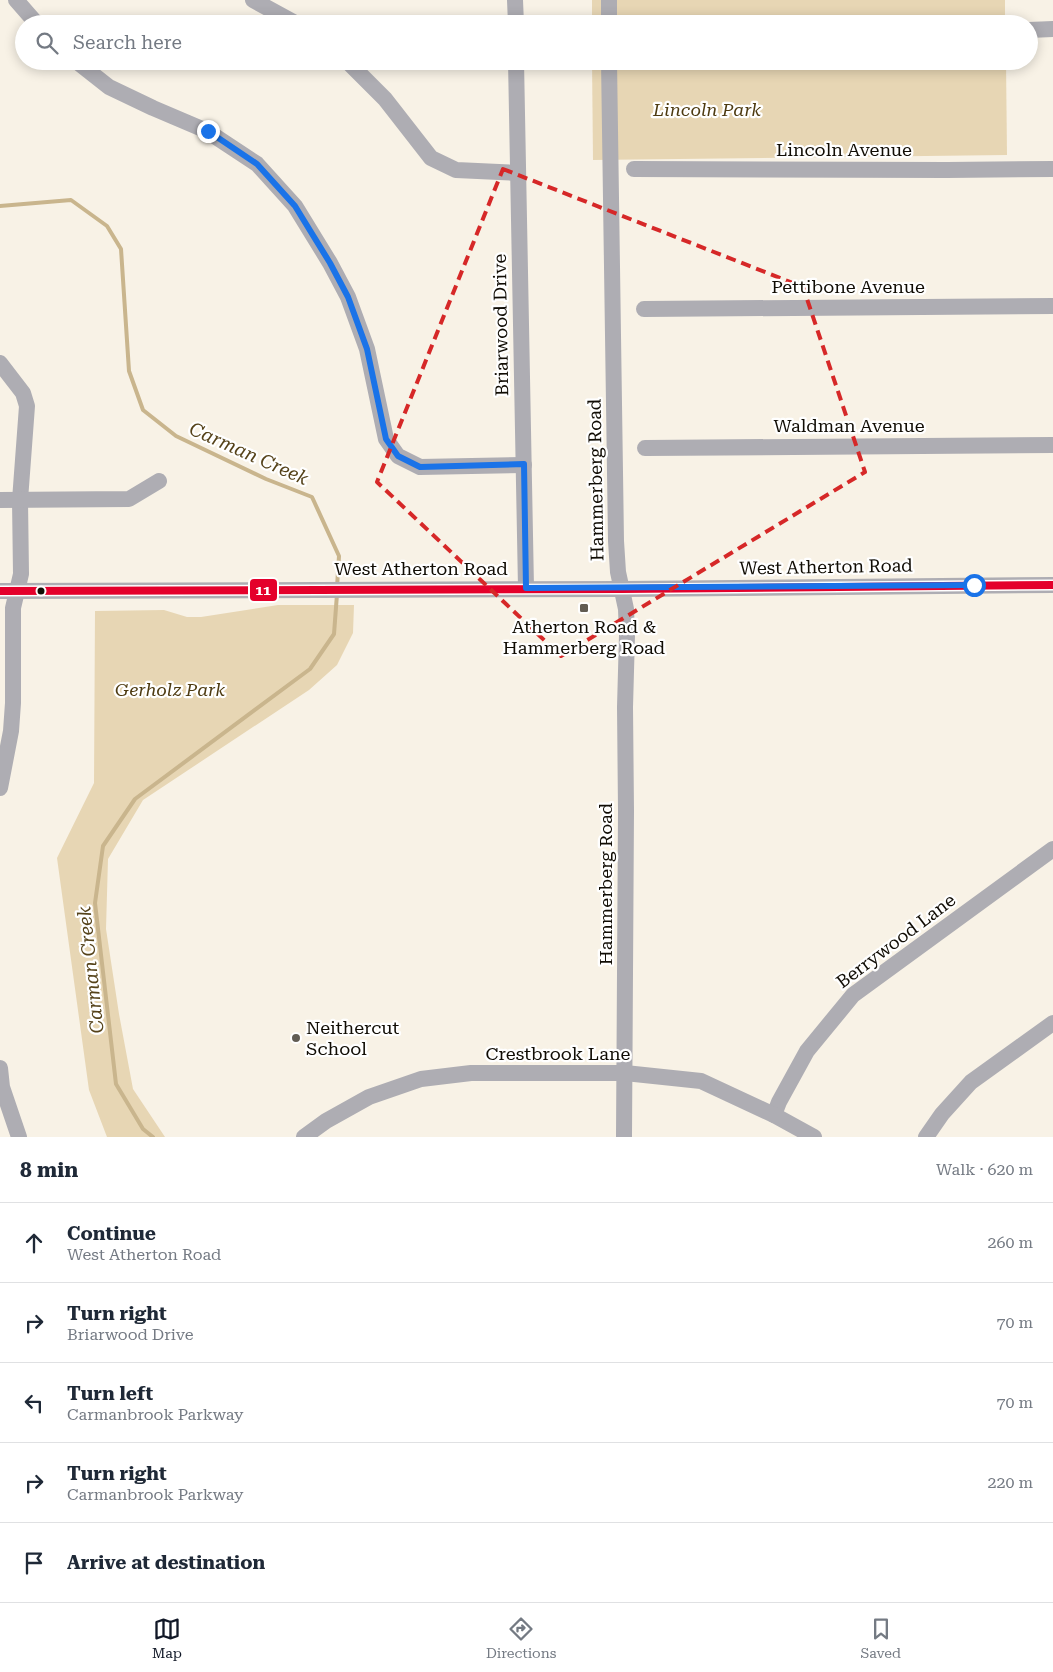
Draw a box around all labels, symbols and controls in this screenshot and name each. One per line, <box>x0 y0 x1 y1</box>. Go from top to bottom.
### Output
search box <box>15 15 1038 70</box>
icon: search <box>33 29 61 57</box>
text: Search here <box>73 31 182 54</box>
park label: Lincoln Park <box>652 99 761 120</box>
route end <box>197 120 220 143</box>
street label: Lincoln Avenue <box>776 139 912 160</box>
street label: Briarwood Drive <box>489 254 512 396</box>
street label: Pettibone Avenue <box>771 276 925 297</box>
street label: Hammerberg Road <box>584 398 607 561</box>
street label: Waldman Avenue <box>773 415 925 436</box>
water label: Carman Creek <box>186 417 313 490</box>
street label: West Atherton Road <box>739 554 913 579</box>
street label: West Atherton Road <box>334 558 508 579</box>
route start <box>963 574 986 597</box>
line badge: 11 <box>249 578 278 602</box>
text: 11 <box>255 582 271 598</box>
unlabelled marker <box>36 586 46 596</box>
marker: Atherton Road & Hammerberg Road <box>578 602 590 614</box>
place label: Atherton Road & Hammerberg Road <box>503 616 666 658</box>
park label: Gerholz Park <box>115 679 225 700</box>
street label: Hammerberg Road <box>595 802 616 965</box>
street label: Berrywood Lane <box>832 889 959 992</box>
water label: Carman Creek <box>72 904 109 1035</box>
place label: Neithercut School <box>306 1017 400 1059</box>
marker: Neithercut School <box>290 1032 302 1044</box>
street label: Crestbrook Lane <box>486 1043 631 1064</box>
text: 8 min <box>20 1158 78 1182</box>
text: Walk · 620 m <box>936 1160 1033 1179</box>
text: Continue <box>67 1222 156 1245</box>
icon: ahead <box>20 1229 48 1257</box>
text: 260 m <box>987 1233 1033 1252</box>
text: West Atherton Road <box>67 1245 221 1264</box>
text: Turn right <box>67 1302 167 1325</box>
icon: right <box>20 1309 48 1337</box>
text: 70 m <box>996 1313 1033 1332</box>
text: Briarwood Drive <box>67 1325 194 1344</box>
text: Turn left <box>67 1382 153 1405</box>
icon: left <box>20 1389 48 1417</box>
text: 70 m <box>996 1393 1033 1412</box>
text: Carmanbrook Parkway <box>67 1405 243 1424</box>
text: Turn right <box>67 1462 167 1485</box>
icon: right <box>20 1469 48 1497</box>
text: 220 m <box>987 1473 1033 1492</box>
text: Carmanbrook Parkway <box>67 1485 243 1504</box>
icon: arrive <box>20 1549 48 1577</box>
text: Arrive at destination <box>67 1551 265 1574</box>
tab: Map <box>152 1615 182 1661</box>
tab: Directions <box>486 1615 556 1661</box>
tab: Saved <box>860 1615 901 1661</box>

